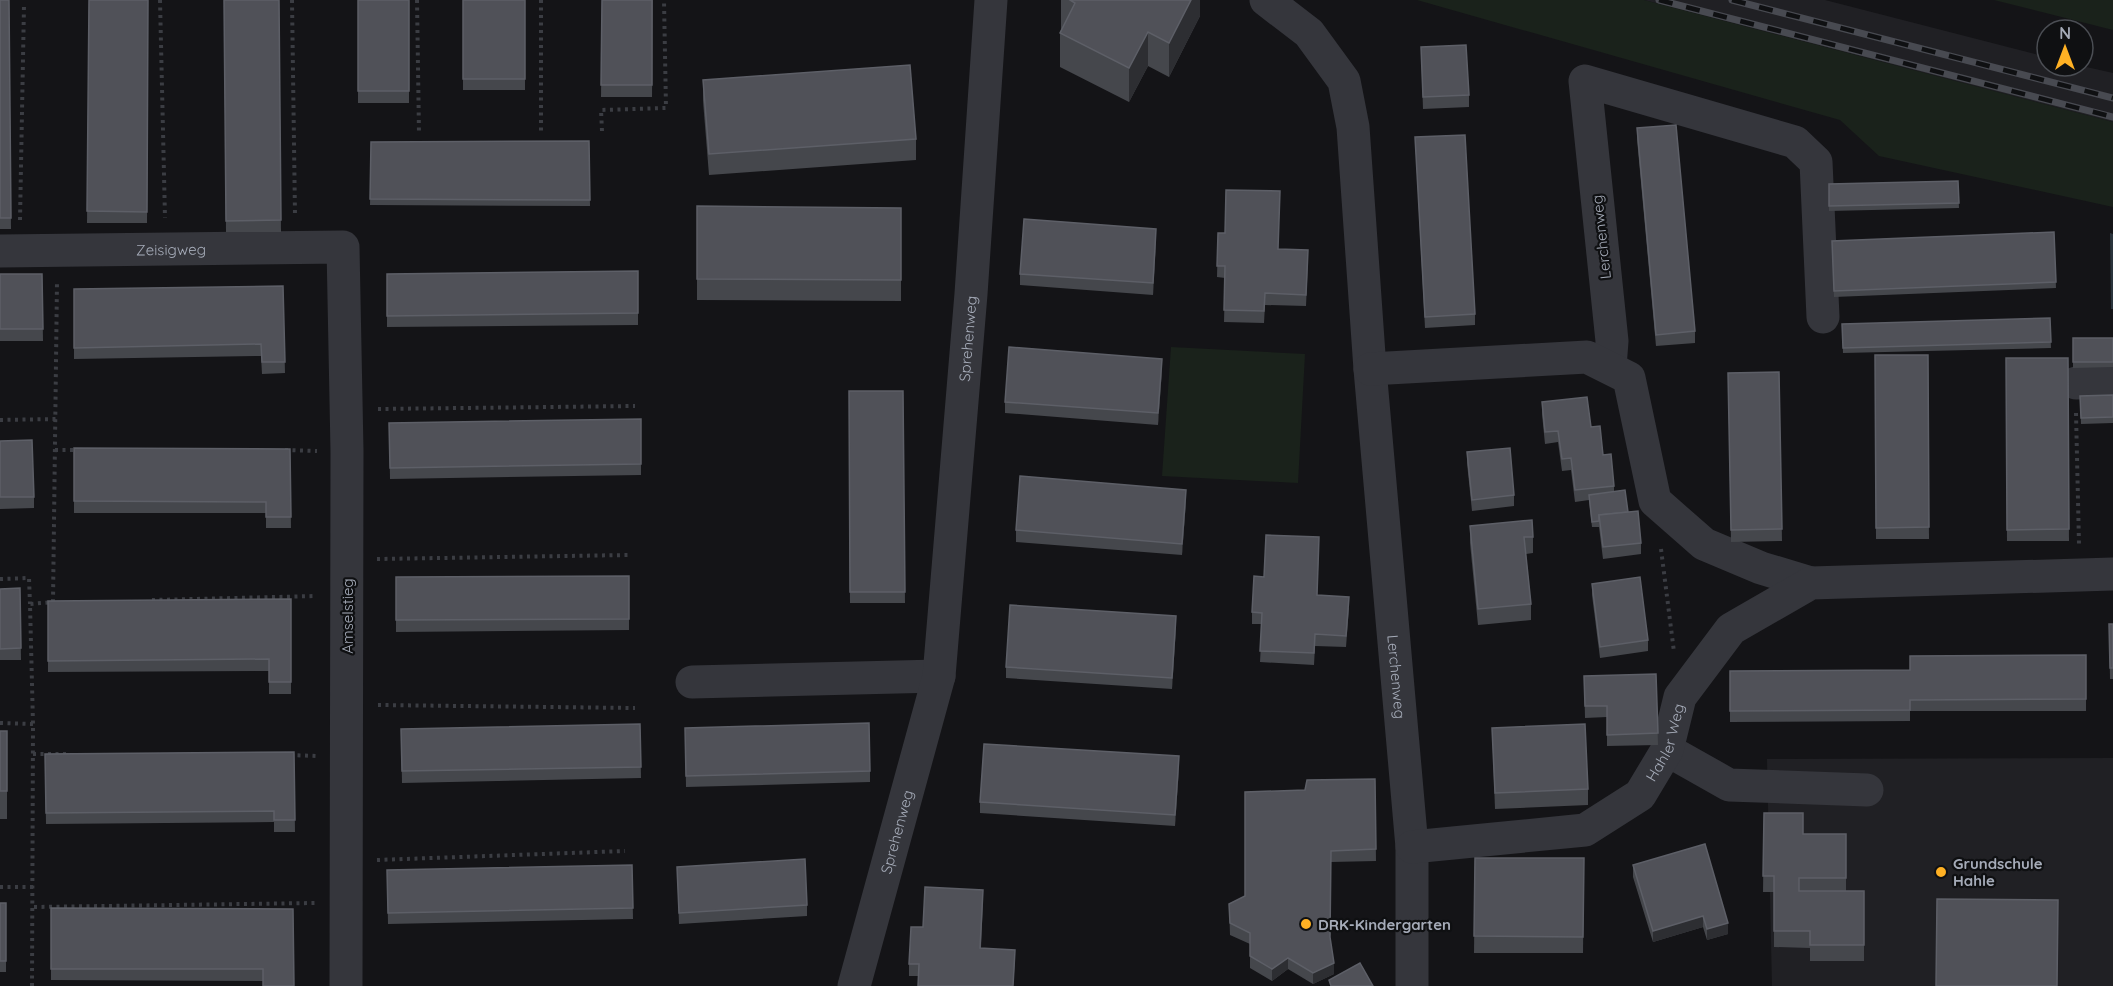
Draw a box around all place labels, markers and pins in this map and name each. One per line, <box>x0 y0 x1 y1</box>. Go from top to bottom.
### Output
place label: Grundschule Hahle <box>1953 854 2043 890</box>
marker: Grundschule Hahle <box>1934 865 1948 879</box>
place label: DRK-Kindergarten <box>1318 915 1451 934</box>
marker: DRK-Kindergarten <box>1299 917 1313 931</box>

